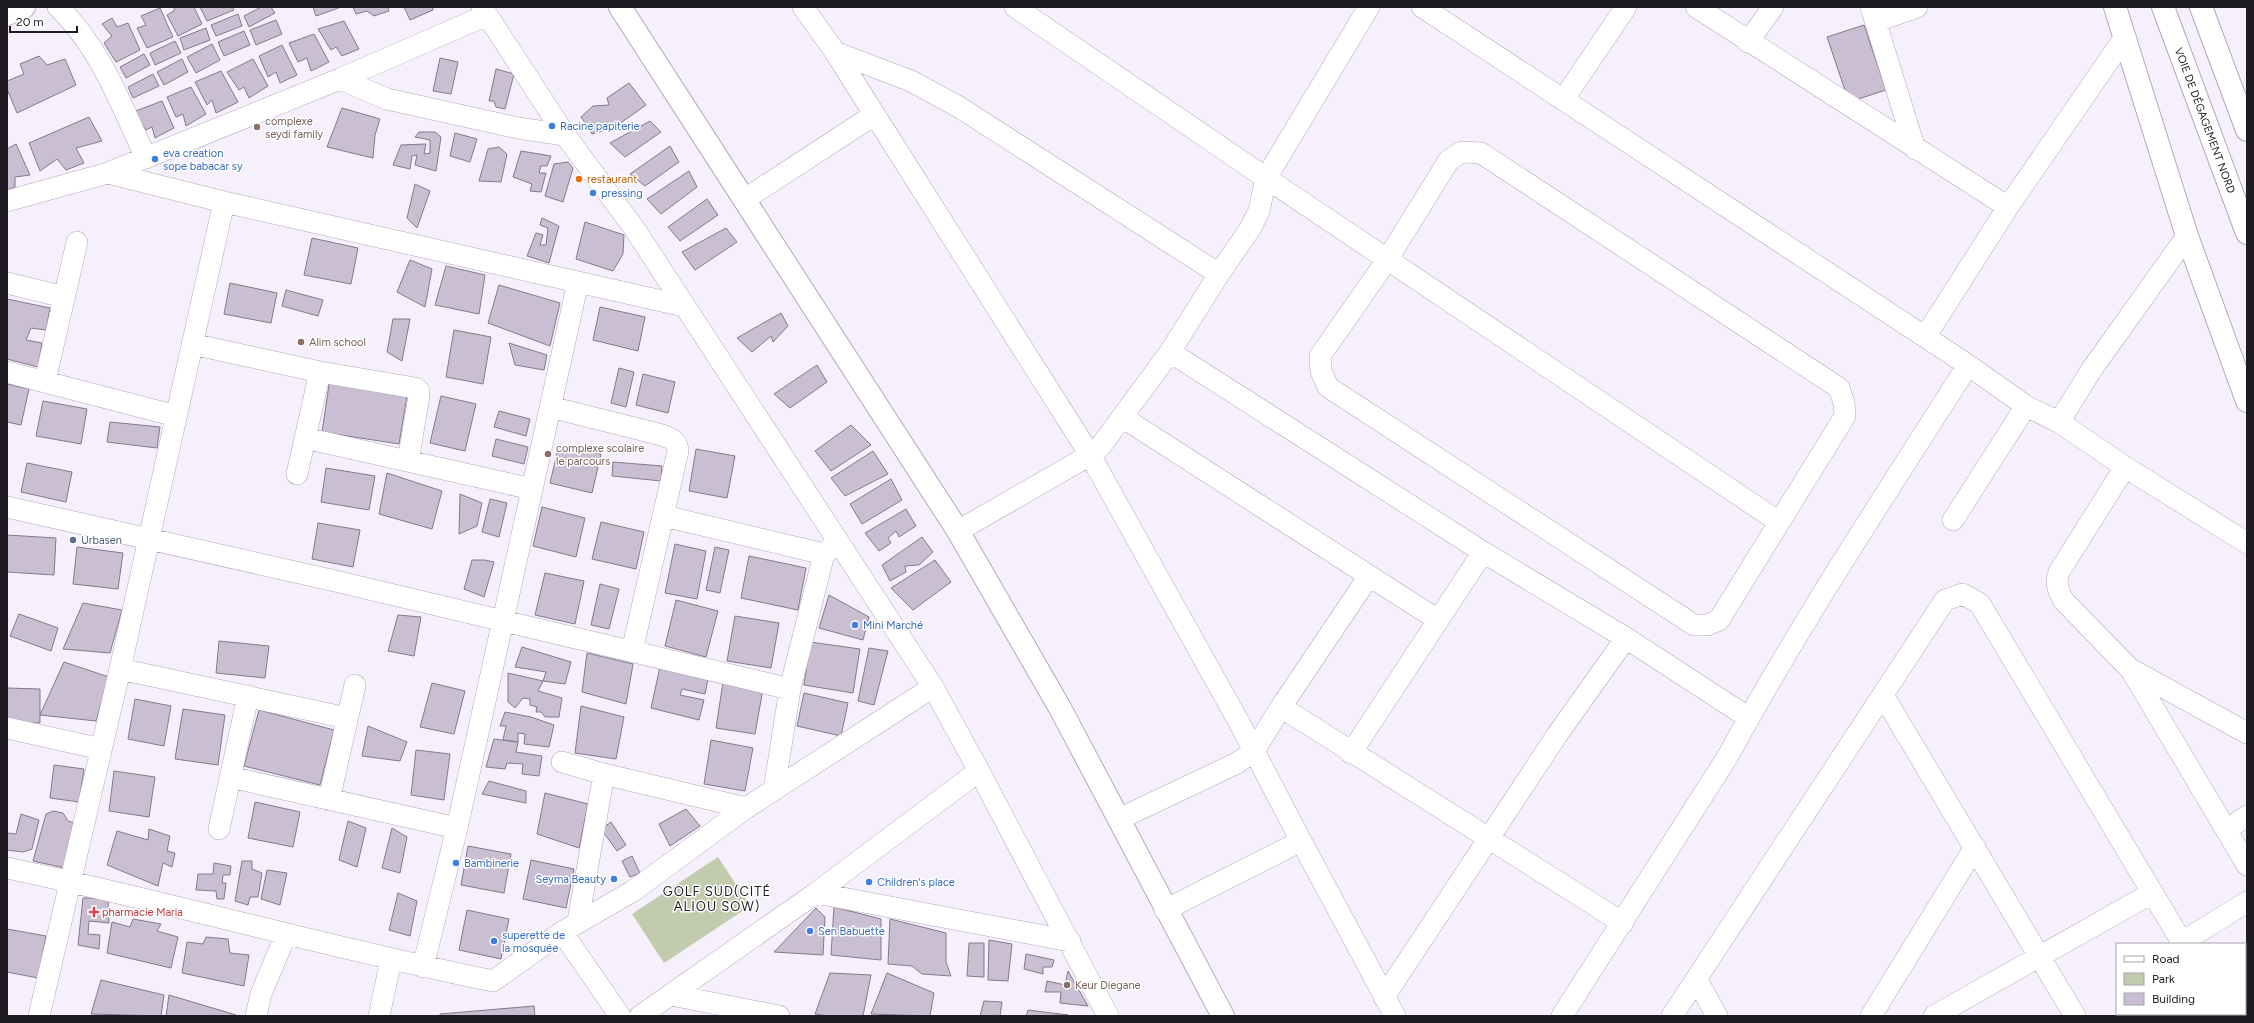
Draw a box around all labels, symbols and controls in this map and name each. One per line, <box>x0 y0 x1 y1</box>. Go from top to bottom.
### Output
scale bar <box>10 8 77 34</box>
text: 20 m <box>16 15 44 29</box>
street label: VOIE DE DÉGAGEMENT NORD <box>2172 46 2238 195</box>
place label: complexe seydi family <box>265 115 323 141</box>
place label: Racine papiterie <box>560 120 639 133</box>
marker: Racine papiterie <box>547 121 557 131</box>
marker: complexe seydi family <box>252 122 262 132</box>
place label: eva creation sope babacar sy <box>163 147 243 173</box>
marker: eva creation sope babacar sy <box>150 154 160 164</box>
place label: restaurant <box>587 173 637 186</box>
marker: restaurant <box>574 174 584 184</box>
place label: pressing <box>601 187 643 200</box>
marker: pressing <box>588 188 598 198</box>
place label: Alim school <box>309 336 366 349</box>
marker: Alim school <box>296 337 306 347</box>
place label: complexe scolaire le parcours <box>556 442 644 468</box>
marker: complexe scolaire le parcours <box>543 449 553 459</box>
place label: Urbasen <box>81 534 122 547</box>
marker: Urbasen <box>68 535 78 545</box>
place label: Mini Marché <box>863 619 923 632</box>
marker: Mini Marché <box>850 620 860 630</box>
place label: Bambinerie <box>464 857 519 870</box>
marker: Bambinerie <box>451 858 461 868</box>
place label: Seyma Beauty <box>535 873 606 886</box>
marker: Seyma Beauty <box>609 874 619 884</box>
place label: Children's place <box>877 876 955 889</box>
marker: Children's place <box>864 877 874 887</box>
district label: GOLF SUD(CITÉ ALIOU SOW) <box>663 884 771 914</box>
place label: pharmacie Maria <box>102 906 183 919</box>
marker: pharmacie Maria <box>89 907 99 917</box>
place label: Sen Babuette <box>818 925 885 938</box>
marker: Sen Babuette <box>805 926 815 936</box>
place label: superette de la mosquée <box>502 929 565 955</box>
marker: superette de la mosquée <box>489 936 499 946</box>
legend <box>2116 943 2246 1015</box>
text: Road <box>2152 952 2180 966</box>
text: Park <box>2152 972 2175 986</box>
place label: Keur Diegane <box>1075 979 1141 992</box>
marker: Keur Diegane <box>1062 980 1072 990</box>
text: Building <box>2152 992 2195 1006</box>

